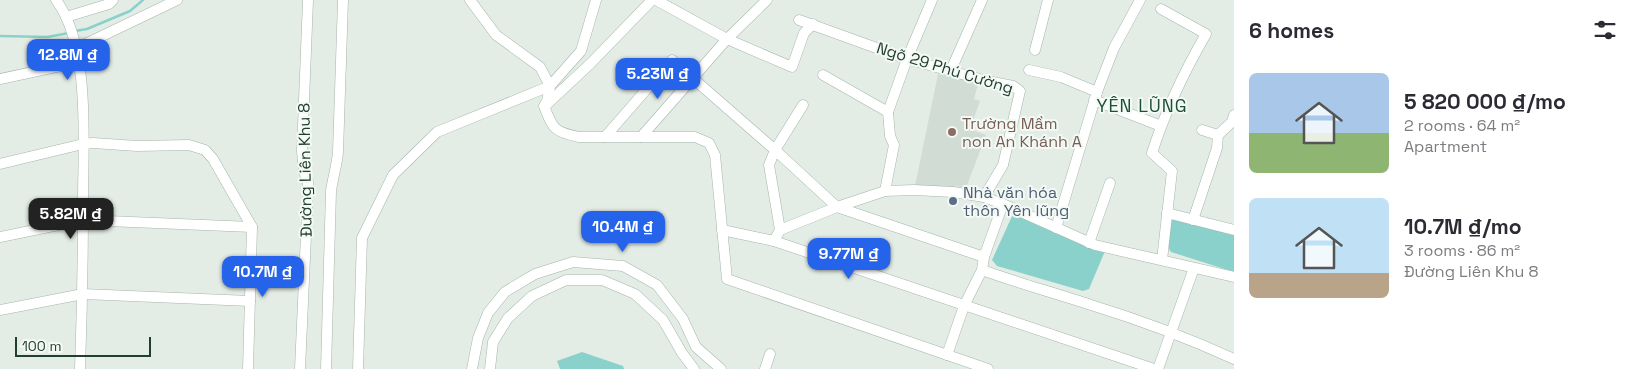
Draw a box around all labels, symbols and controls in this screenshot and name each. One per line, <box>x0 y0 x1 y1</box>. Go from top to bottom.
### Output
icon: filters <box>1591 16 1619 44</box>
text: 6 homes <box>1249 17 1334 44</box>
street label: Ngõ 29 Phú Cường <box>874 37 1016 99</box>
pin: 12.8M ₫ <box>22 38 114 81</box>
text: 12.8M ₫ <box>38 44 98 65</box>
pin: 5.23M ₫ <box>612 58 704 100</box>
text: 5.23M ₫ <box>626 63 690 84</box>
text: 5 820 000 ₫/mo <box>1404 88 1566 115</box>
icon: home <box>1289 93 1349 153</box>
district label: YÊN LŨNG <box>1096 94 1188 117</box>
street label: Đường Liên Khu 8 <box>293 103 317 237</box>
place label: Trường Mầm non An Khánh A <box>962 113 1082 152</box>
text: 2 rooms · 64 m² <box>1404 115 1520 136</box>
marker: Trường Mầm non An Khánh A <box>946 126 958 138</box>
text: Apartment <box>1404 136 1487 157</box>
place label: Nhà văn hóa thôn Yên lũng <box>963 182 1069 221</box>
marker: Nhà văn hóa thôn Yên lũng <box>947 195 959 207</box>
pin: 5.82M ₫ <box>25 198 117 240</box>
text: 5.82M ₫ <box>40 203 102 224</box>
pin: 10.4M ₫ <box>577 210 669 253</box>
text: 10.7M ₫/mo <box>1404 213 1522 240</box>
text: 10.4M ₫ <box>592 216 654 237</box>
icon: home <box>1289 218 1349 278</box>
pin: 9.77M ₫ <box>803 238 895 280</box>
text: 3 rooms · 86 m² <box>1404 240 1520 261</box>
text: 9.77M ₫ <box>818 243 880 264</box>
pin: 10.7M ₫ <box>217 256 309 298</box>
text: 10.7M ₫ <box>233 261 293 282</box>
text: Đường Liên Khu 8 <box>1404 261 1538 282</box>
scale bar <box>15 334 151 357</box>
text: 100 m <box>22 337 61 355</box>

